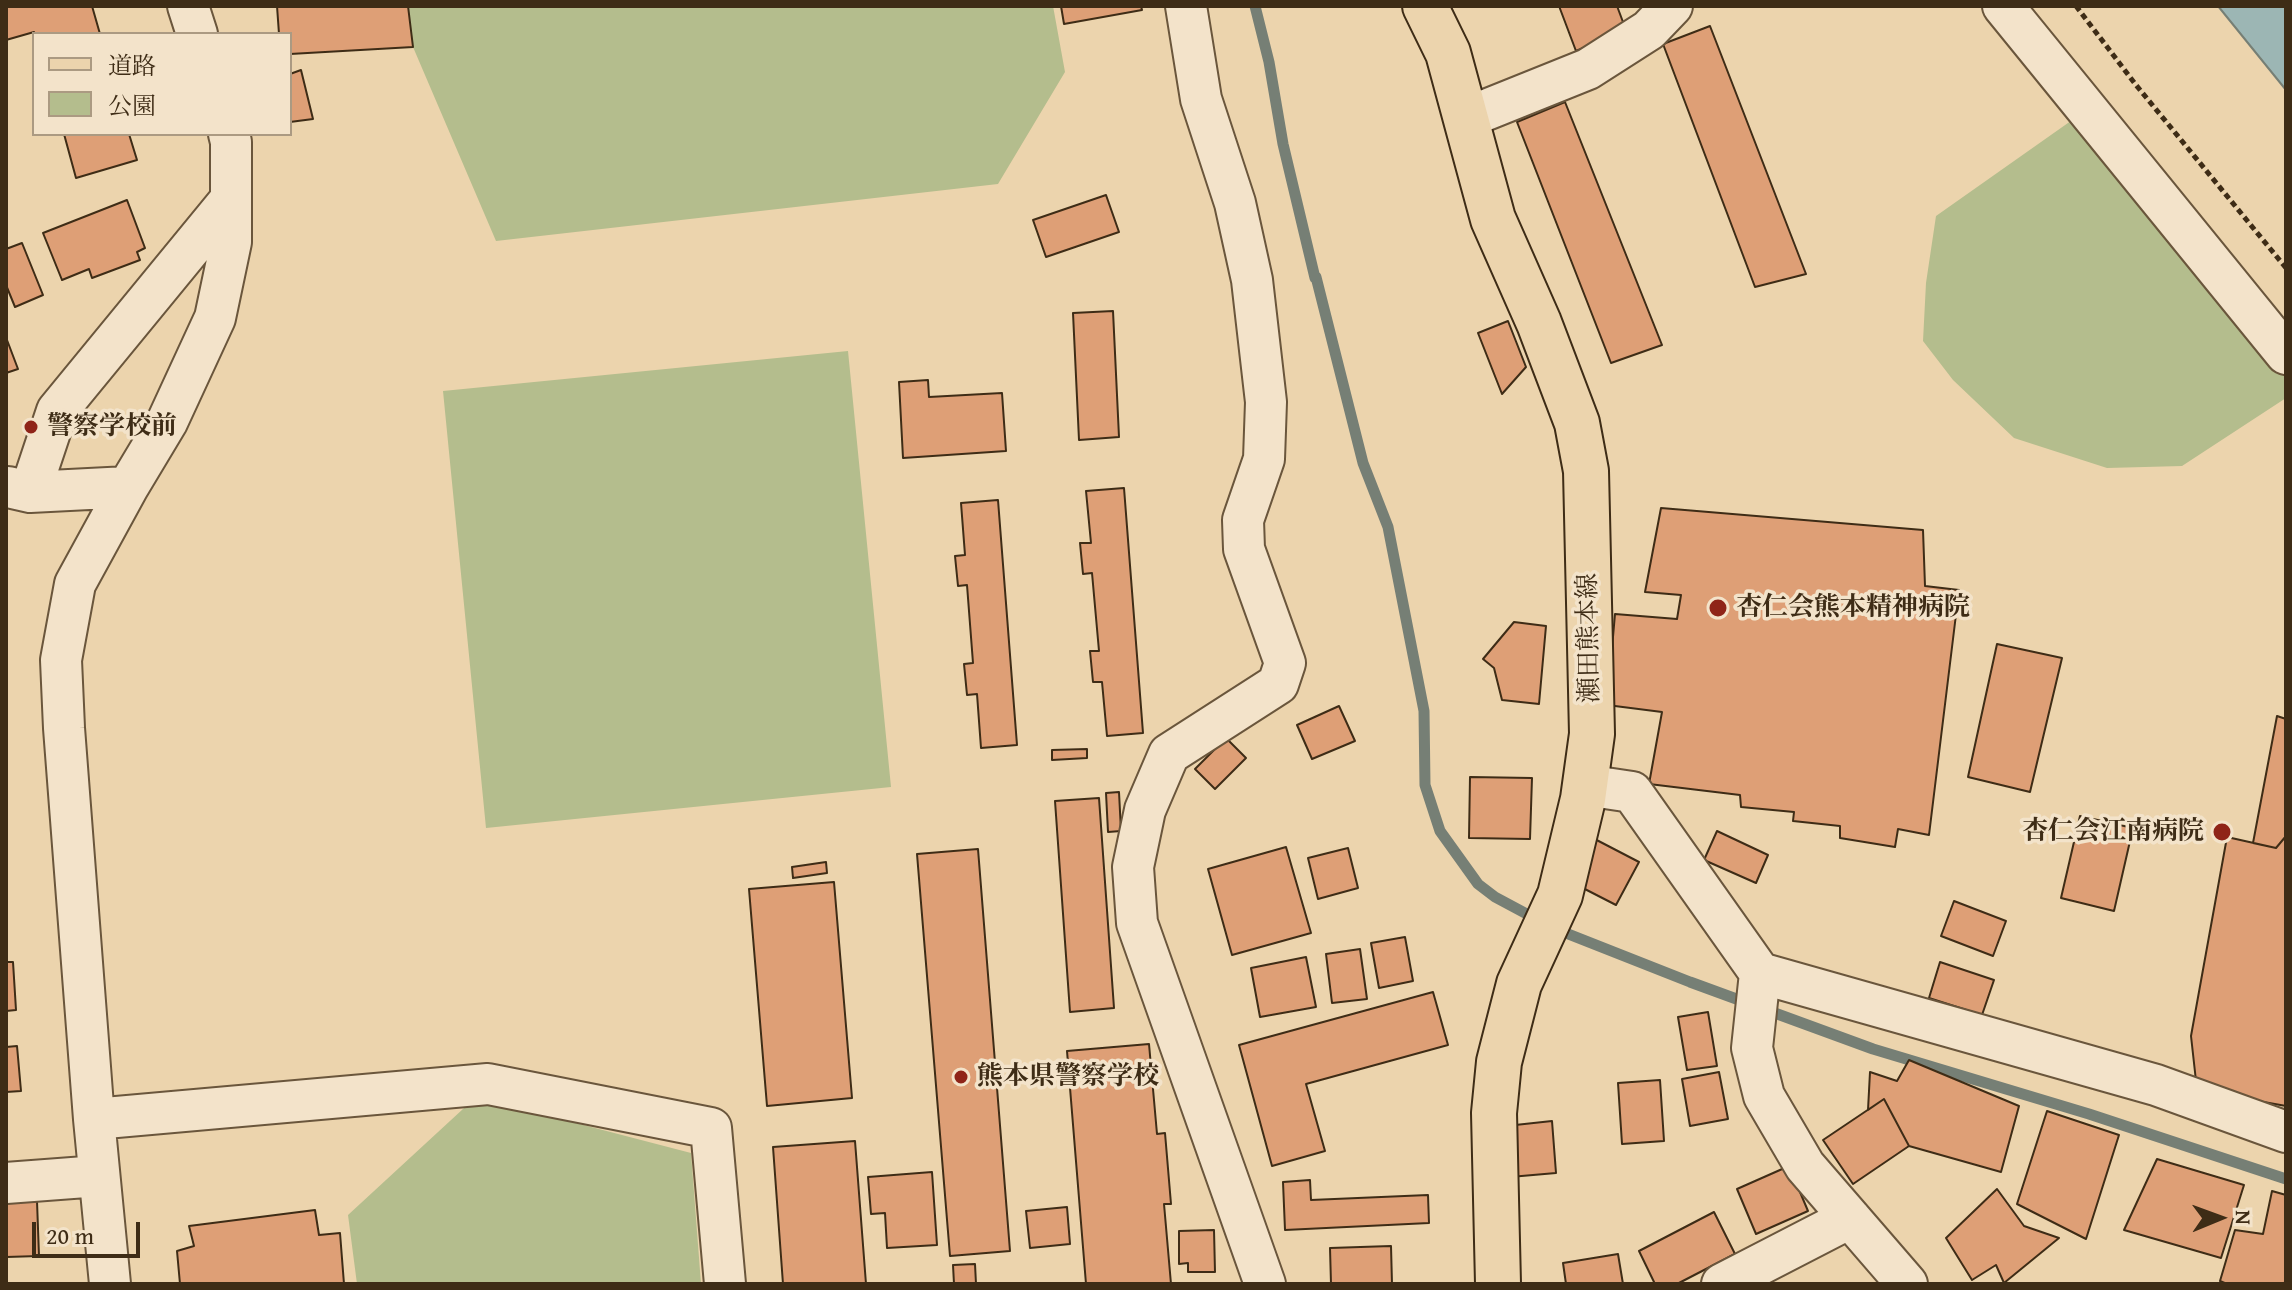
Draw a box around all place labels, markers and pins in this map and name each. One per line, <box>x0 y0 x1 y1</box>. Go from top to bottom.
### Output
place label: 警察学校前 <box>47 411 177 443</box>
marker: 警察学校前 <box>22 418 40 436</box>
place label: 杏仁会熊本精神病院 <box>1736 592 1970 624</box>
marker: 杏仁会熊本精神病院 <box>1707 597 1729 619</box>
place label: 杏仁会江南病院 <box>2022 816 2204 848</box>
marker: 杏仁会江南病院 <box>2211 821 2233 843</box>
place label: 熊本県警察学校 <box>977 1061 1159 1093</box>
marker: 熊本県警察学校 <box>952 1068 970 1086</box>

